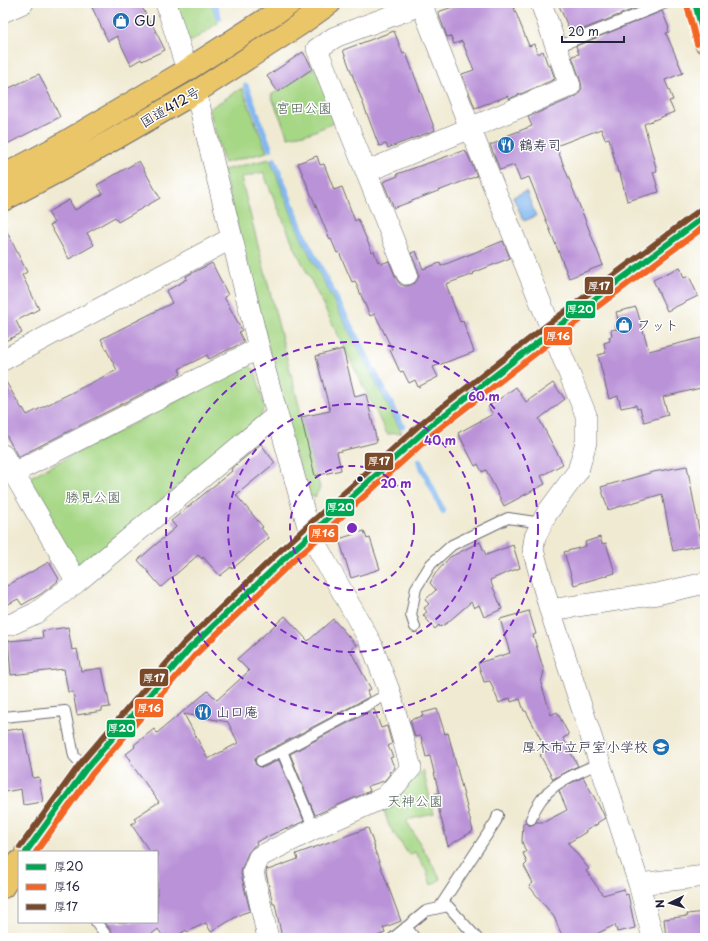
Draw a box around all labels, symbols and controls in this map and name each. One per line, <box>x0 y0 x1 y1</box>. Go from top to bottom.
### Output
place label: GU <box>134 10 156 31</box>
shop icon: GU <box>111 11 131 31</box>
scale bar <box>562 18 624 44</box>
text: 20 m <box>568 22 599 40</box>
street label: 国道412号 <box>136 81 204 132</box>
park label: 宮田公園 <box>276 97 332 118</box>
place label: 鶴寿司 <box>519 134 561 155</box>
restaurant icon: 鶴寿司 <box>496 135 516 155</box>
line badge: 厚17 <box>584 276 614 295</box>
text: 厚17 <box>588 277 610 294</box>
line badge: 厚20 <box>565 300 596 319</box>
text: 厚20 <box>567 300 593 317</box>
place label: フット <box>637 314 679 335</box>
shop icon: フット <box>614 315 634 335</box>
line badge: 厚16 <box>543 326 573 346</box>
text: 厚16 <box>546 327 570 344</box>
text: 60 m <box>468 387 500 405</box>
text: 40 m <box>424 431 456 449</box>
line badge: 厚17 <box>364 452 394 471</box>
text: 厚17 <box>368 452 390 469</box>
unlabelled marker <box>355 474 365 484</box>
text: 20 m <box>380 474 412 492</box>
park label: 勝見公園 <box>65 486 121 507</box>
line badge: 厚20 <box>325 498 355 517</box>
text: 厚20 <box>327 498 353 515</box>
centre of rings <box>345 521 359 535</box>
line badge: 厚16 <box>308 524 339 543</box>
text: 厚16 <box>311 524 335 541</box>
line badge: 厚17 <box>139 668 169 687</box>
text: 厚17 <box>143 669 165 686</box>
line badge: 厚16 <box>134 698 164 718</box>
text: 厚16 <box>137 699 161 716</box>
place label: 山口庵 <box>216 701 258 722</box>
restaurant icon: 山口庵 <box>193 702 213 722</box>
line badge: 厚20 <box>106 719 136 738</box>
text: 厚20 <box>108 719 134 736</box>
place label: 厚木市立戸室小学校 <box>522 736 648 757</box>
school or university icon: 厚木市立戸室小学校 <box>651 737 671 757</box>
park label: 天神公園 <box>387 790 443 811</box>
legend <box>18 851 158 923</box>
text: 厚20 <box>54 857 83 875</box>
text: 厚16 <box>54 877 80 895</box>
north arrow <box>650 883 690 923</box>
text: 厚17 <box>54 897 78 915</box>
text: N <box>651 899 668 909</box>

